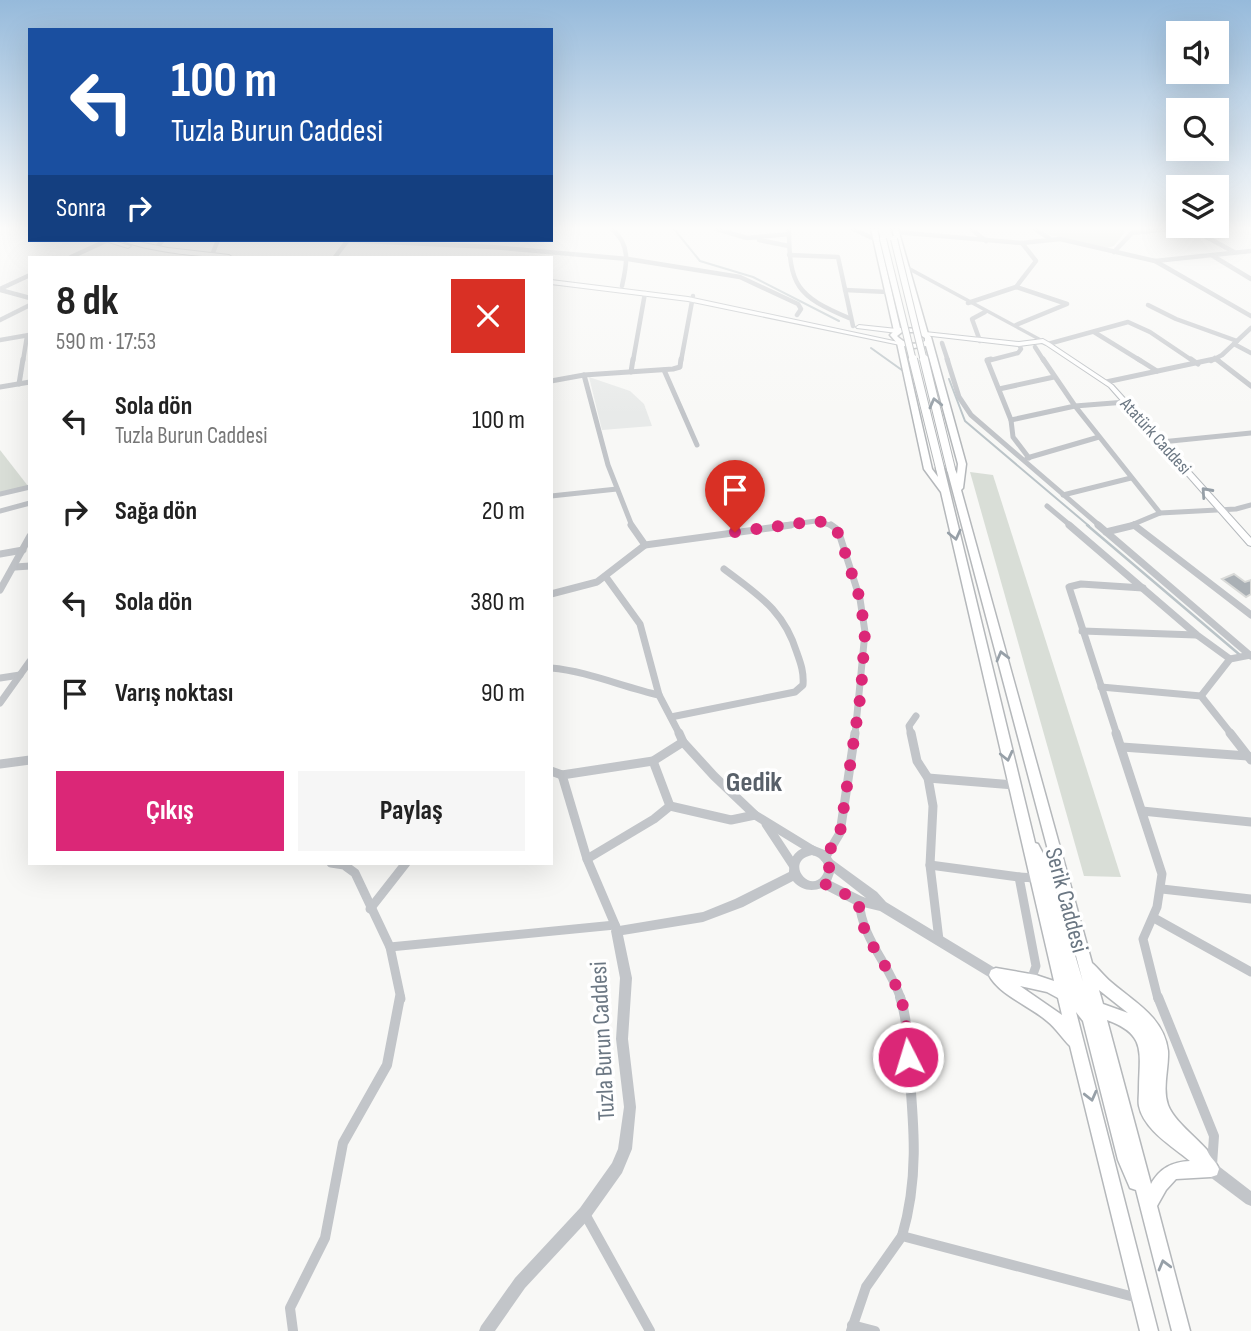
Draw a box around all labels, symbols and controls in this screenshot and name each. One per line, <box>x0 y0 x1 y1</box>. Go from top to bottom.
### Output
map controls <box>1166 21 1229 238</box>
button: sound <box>1166 21 1229 84</box>
text: 100 m <box>171 52 277 111</box>
icon: left <box>56 56 147 147</box>
button: search <box>1166 98 1229 161</box>
text: Tuzla Burun Caddesi <box>171 112 383 151</box>
button: layers <box>1166 175 1229 238</box>
icon: right <box>120 189 158 227</box>
text: Sonra <box>56 193 106 224</box>
text: 8 dk <box>56 276 118 327</box>
button: close <box>451 279 525 353</box>
text: 590 m · 17:53 <box>56 328 156 356</box>
text: Sola dön <box>115 391 192 422</box>
street label: Atatürk Caddesi <box>1115 393 1195 479</box>
one-way arrow <box>929 397 943 409</box>
icon: left <box>56 402 94 440</box>
text: 100 m <box>472 405 525 436</box>
text: Tuzla Burun Caddesi <box>115 422 268 450</box>
pin <box>705 460 765 532</box>
icon: arrive <box>716 471 754 509</box>
one-way arrow <box>1202 487 1214 500</box>
icon: right <box>56 493 94 531</box>
text: Sağa dön <box>115 496 197 527</box>
text: 20 m <box>482 496 525 527</box>
one-way arrow <box>947 528 961 540</box>
icon: left <box>56 584 94 622</box>
text: Sola dön <box>115 587 192 618</box>
text: 380 m <box>470 587 525 618</box>
one-way arrow <box>996 650 1010 662</box>
icon: arrive <box>56 675 94 713</box>
text: Varış noktası <box>115 678 233 709</box>
text: 90 m <box>481 678 525 709</box>
one-way arrow <box>999 750 1013 762</box>
district label: Gedik <box>726 766 782 799</box>
button: Çıkış <box>56 771 284 851</box>
button: Paylaş <box>298 771 525 851</box>
street label: Serik Caddesi <box>1039 844 1094 956</box>
street label: Tuzla Burun Caddesi <box>584 961 621 1121</box>
position arrow <box>871 1020 945 1094</box>
one-way arrow <box>1083 1090 1097 1102</box>
one-way arrow <box>1157 1259 1172 1271</box>

